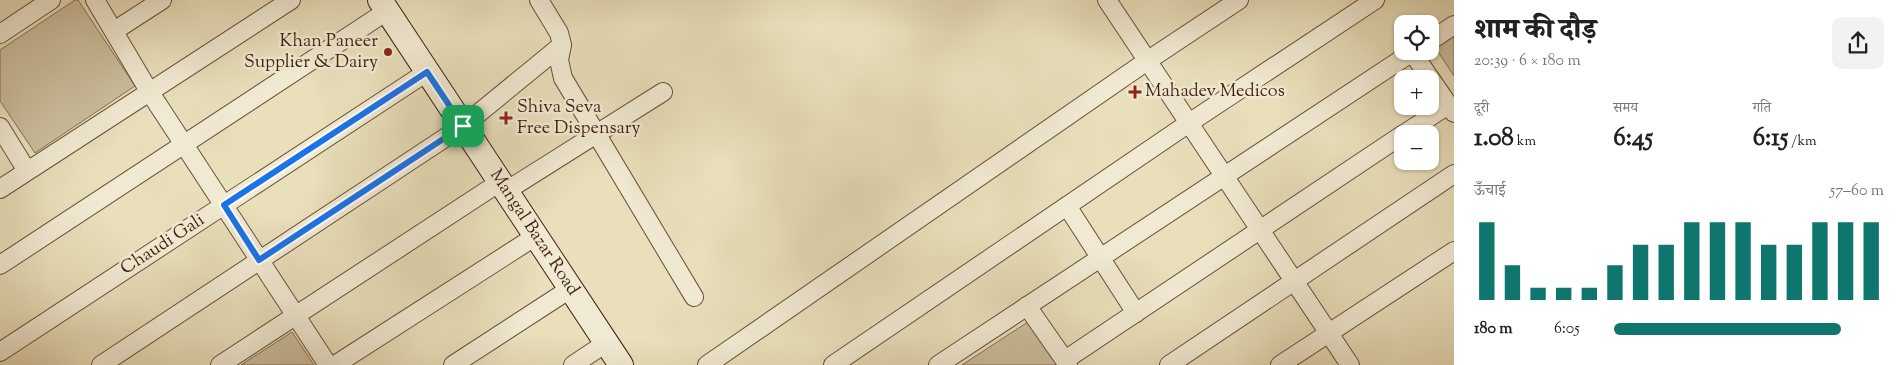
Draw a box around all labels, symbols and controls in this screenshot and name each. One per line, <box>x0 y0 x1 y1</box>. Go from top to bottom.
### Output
text: शाम की दौड़ <box>1474 11 1597 51</box>
map controls <box>1394 15 1439 170</box>
button: locate <box>1394 15 1439 60</box>
button: share <box>1832 17 1884 69</box>
place label: Khan Paneer Supplier & Dairy <box>244 29 378 76</box>
marker: Khan Paneer Supplier & Dairy <box>382 46 394 58</box>
text: 20:39 · 6 × 180 m <box>1474 50 1581 73</box>
button: + <box>1394 70 1439 115</box>
place label: Mahadev Medicos <box>1145 79 1285 105</box>
marker: Mahadev Medicos <box>1129 86 1141 98</box>
place label: Shiva Seva Free Dispensary <box>517 95 640 142</box>
text: दूरी <box>1474 99 1489 119</box>
text: समय <box>1613 99 1638 119</box>
text: गति <box>1753 99 1771 119</box>
pin <box>442 105 484 147</box>
marker: Shiva Seva Free Dispensary <box>499 111 513 125</box>
icon: arrive <box>449 112 477 140</box>
text: 1.08 <box>1474 121 1514 157</box>
text: 6:45 <box>1613 121 1653 157</box>
text: 6:15 <box>1753 121 1788 157</box>
button: − <box>1394 125 1439 170</box>
text: km <box>1514 132 1536 152</box>
text: /km <box>1788 132 1817 152</box>
street label: Mangal Bazar Road <box>482 164 585 301</box>
text: ऊँचाई <box>1474 180 1506 203</box>
text: 57–60 m <box>1830 180 1884 203</box>
street label: Chaudi Gali <box>116 208 210 282</box>
text: 180 m <box>1474 318 1513 341</box>
text: 6:05 <box>1554 318 1580 341</box>

